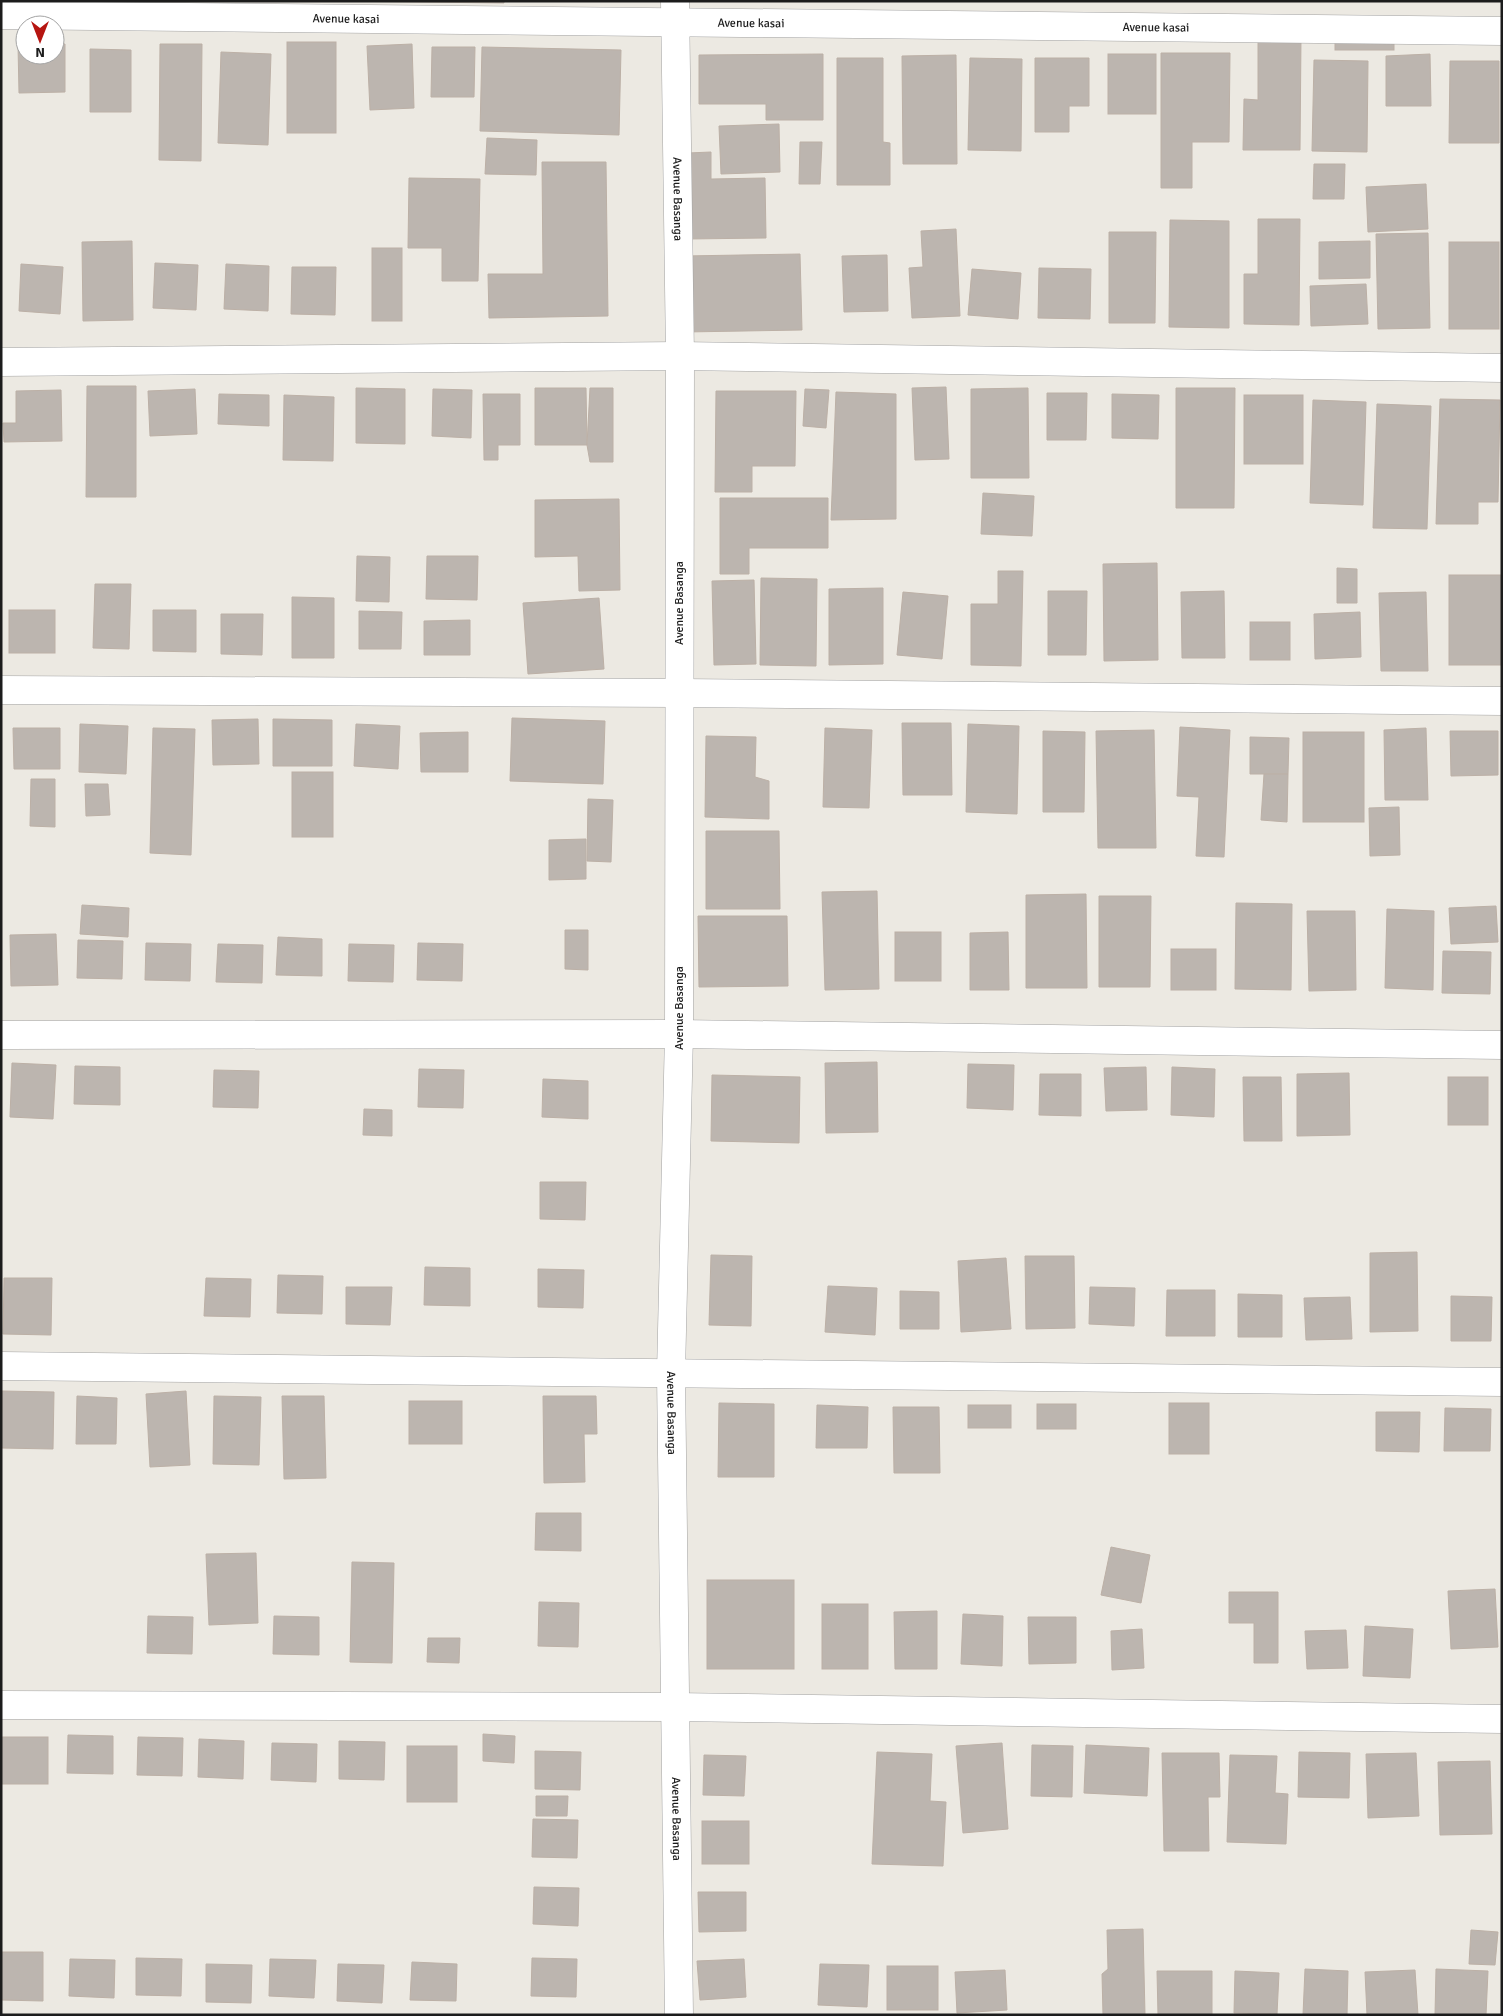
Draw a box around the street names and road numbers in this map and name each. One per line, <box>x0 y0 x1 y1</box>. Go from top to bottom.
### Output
street label: Avenue kasai <box>312 11 380 27</box>
street label: Avenue kasai <box>717 16 785 31</box>
street label: Avenue kasai <box>1122 20 1189 36</box>
street label: Avenue Basanga <box>669 157 685 241</box>
street label: Avenue Basanga <box>672 561 687 645</box>
street label: Avenue Basanga <box>672 966 687 1050</box>
street label: Avenue Basanga <box>663 1371 679 1455</box>
street label: Avenue Basanga <box>668 1777 684 1861</box>

